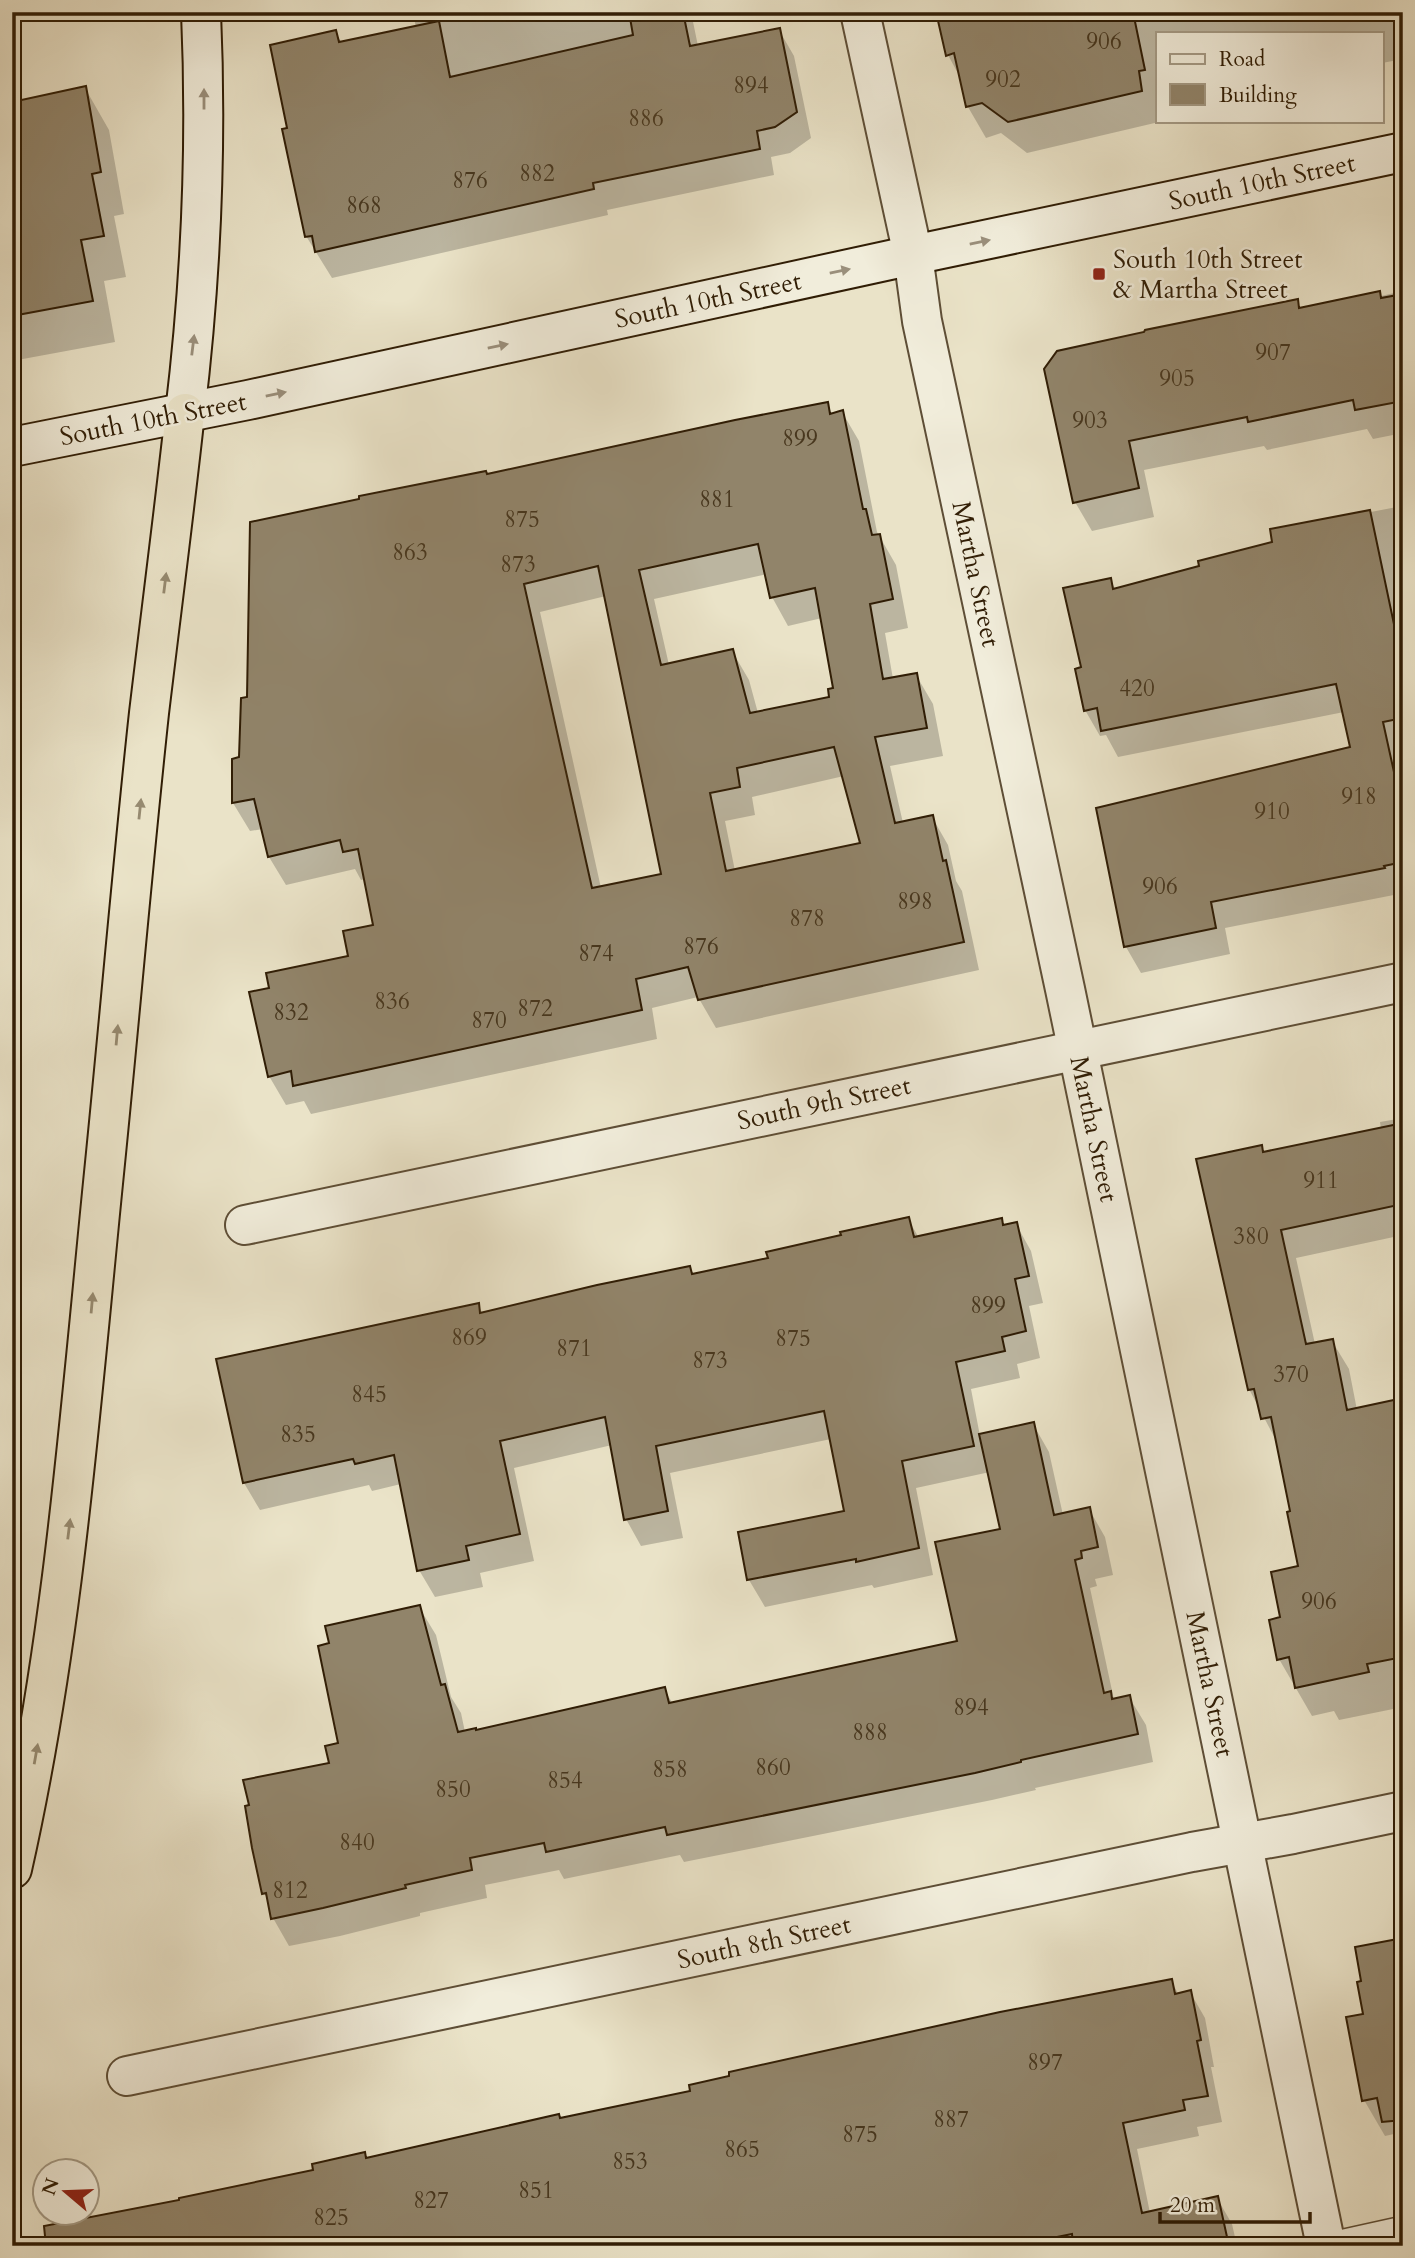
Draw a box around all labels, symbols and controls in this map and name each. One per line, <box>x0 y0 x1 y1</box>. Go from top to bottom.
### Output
house number: 906 <box>1086 26 1122 57</box>
legend <box>1156 32 1384 122</box>
text: Road <box>1219 45 1265 74</box>
house number: 902 <box>985 64 1021 95</box>
house number: 894 <box>733 70 769 101</box>
text: Building <box>1219 81 1297 110</box>
one-way arrow <box>198 88 210 110</box>
house number: 886 <box>628 103 664 134</box>
street label: South 10th Street <box>1166 145 1358 219</box>
house number: 882 <box>519 158 555 189</box>
house number: 876 <box>452 165 488 196</box>
house number: 868 <box>346 190 382 221</box>
one-way arrow <box>969 236 991 247</box>
place label: South 10th Street & Martha Street <box>1113 242 1302 307</box>
street label: South 10th Street <box>612 263 804 337</box>
one-way arrow <box>829 265 851 276</box>
marker: South 10th Street & Martha Street <box>1091 266 1107 282</box>
one-way arrow <box>187 334 198 356</box>
house number: 907 <box>1255 337 1291 368</box>
one-way arrow <box>487 340 509 351</box>
house number: 905 <box>1159 363 1195 394</box>
street label: South 10th Street <box>57 384 249 454</box>
one-way arrow <box>265 388 287 399</box>
house number: 903 <box>1072 405 1108 436</box>
house number: 899 <box>782 423 818 454</box>
house number: 881 <box>699 484 735 515</box>
street label: Martha Street <box>943 498 1009 650</box>
house number: 875 <box>504 504 540 535</box>
house number: 863 <box>392 537 428 568</box>
house number: 873 <box>500 549 536 580</box>
one-way arrow <box>160 571 171 593</box>
house number: 420 <box>1119 673 1155 704</box>
house number: 918 <box>1341 781 1377 812</box>
house number: 910 <box>1254 796 1290 827</box>
one-way arrow <box>134 797 145 819</box>
house number: 906 <box>1142 871 1178 902</box>
house number: 898 <box>897 886 933 917</box>
house number: 878 <box>789 903 825 934</box>
house number: 876 <box>683 931 719 962</box>
house number: 874 <box>578 938 614 969</box>
house number: 836 <box>374 986 410 1017</box>
house number: 872 <box>517 993 553 1024</box>
house number: 832 <box>273 997 309 1028</box>
house number: 870 <box>471 1005 507 1036</box>
one-way arrow <box>112 1024 123 1046</box>
street label: Martha Street <box>1061 1053 1127 1205</box>
street label: South 9th Street <box>734 1068 914 1138</box>
house number: 911 <box>1303 1165 1339 1196</box>
house number: 380 <box>1233 1221 1269 1252</box>
house number: 899 <box>970 1290 1006 1321</box>
one-way arrow <box>86 1292 97 1314</box>
house number: 869 <box>451 1322 487 1353</box>
house number: 875 <box>775 1323 811 1354</box>
house number: 871 <box>556 1333 592 1364</box>
house number: 873 <box>692 1345 728 1376</box>
house number: 370 <box>1273 1359 1309 1390</box>
house number: 845 <box>351 1379 387 1410</box>
house number: 835 <box>280 1419 316 1450</box>
one-way arrow <box>63 1518 74 1540</box>
house number: 906 <box>1301 1586 1337 1617</box>
street label: Martha Street <box>1177 1608 1243 1760</box>
house number: 894 <box>953 1692 989 1723</box>
house number: 888 <box>852 1717 888 1748</box>
one-way arrow <box>31 1743 42 1765</box>
house number: 860 <box>755 1752 791 1783</box>
house number: 858 <box>652 1754 688 1785</box>
house number: 854 <box>547 1765 583 1796</box>
house number: 850 <box>435 1774 471 1805</box>
house number: 840 <box>339 1827 375 1858</box>
house number: 812 <box>272 1875 308 1906</box>
street label: South 8th Street <box>674 1907 854 1977</box>
house number: 897 <box>1027 2047 1063 2078</box>
house number: 887 <box>933 2104 969 2135</box>
house number: 875 <box>842 2119 878 2150</box>
house number: 865 <box>724 2134 760 2165</box>
house number: 853 <box>612 2146 648 2177</box>
north arrow <box>32 2156 102 2226</box>
text: N <box>36 2174 66 2199</box>
house number: 851 <box>518 2175 554 2206</box>
scale bar <box>1160 2181 1310 2225</box>
house number: 827 <box>413 2185 449 2216</box>
text: 20 m <box>1170 2191 1215 2220</box>
house number: 825 <box>313 2202 349 2233</box>

